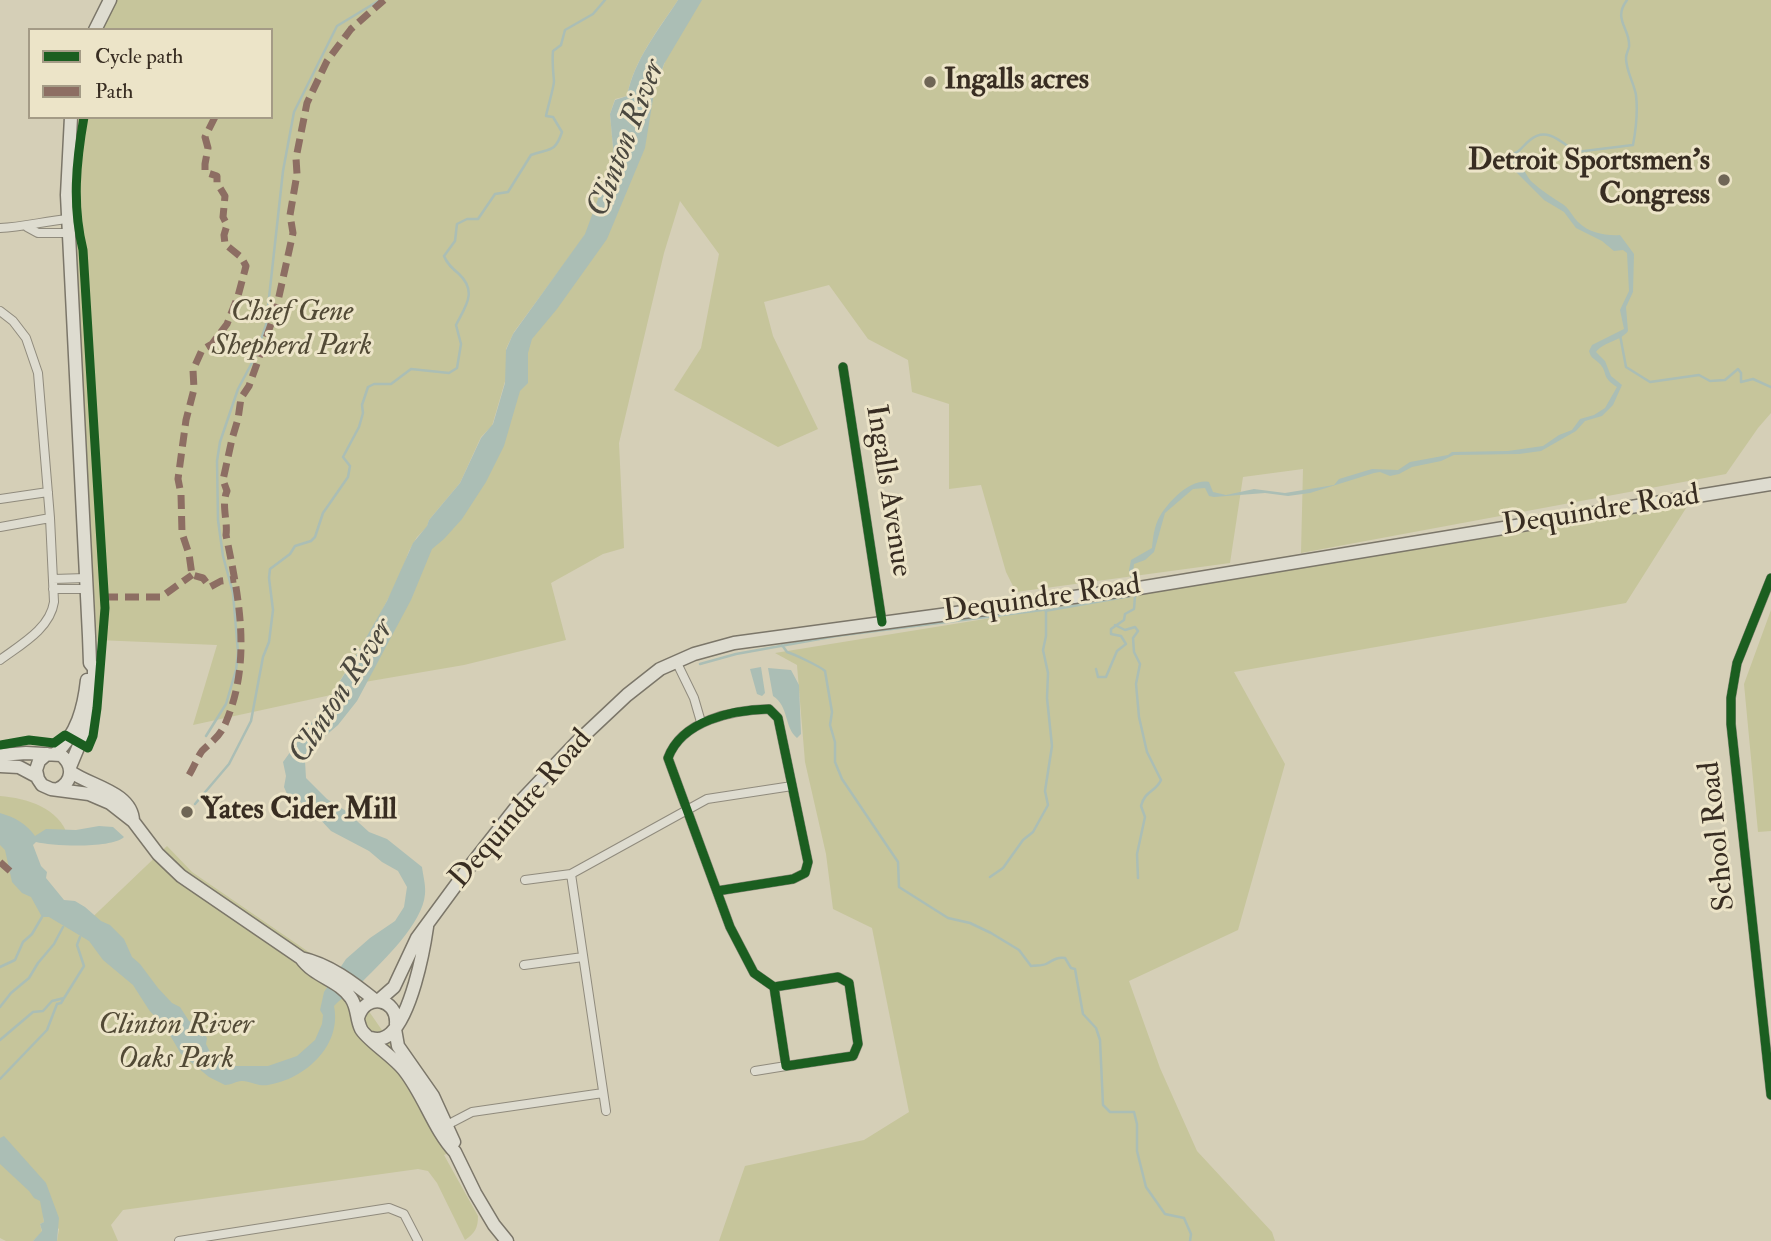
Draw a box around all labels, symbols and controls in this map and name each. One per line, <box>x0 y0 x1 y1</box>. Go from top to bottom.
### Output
legend <box>28 28 273 119</box>
text: Cycle path <box>95 43 183 70</box>
water label: Clinton River <box>580 55 676 223</box>
place label: Ingalls acres <box>944 64 1089 100</box>
marker: Ingalls acres <box>922 74 938 90</box>
text: Path <box>95 78 133 105</box>
place label: Detroit Sportsmen's Congress <box>1468 145 1710 216</box>
marker: Detroit Sportsmen's Congress <box>1716 172 1732 188</box>
park label: Chief Gene Shepherd Park <box>212 296 372 366</box>
street label: Ingalls Avenue <box>856 402 918 580</box>
street label: Dequindre Road <box>1500 479 1702 545</box>
street label: Dequindre Road <box>941 568 1143 632</box>
water label: Clinton River <box>282 612 404 772</box>
street label: Dequindre Road <box>443 723 601 897</box>
street label: School Road <box>1693 760 1745 912</box>
place label: Yates Cider Mill <box>201 794 397 830</box>
marker: Yates Cider Mill <box>179 804 195 820</box>
park label: Clinton River Oaks Park <box>99 1009 253 1080</box>

